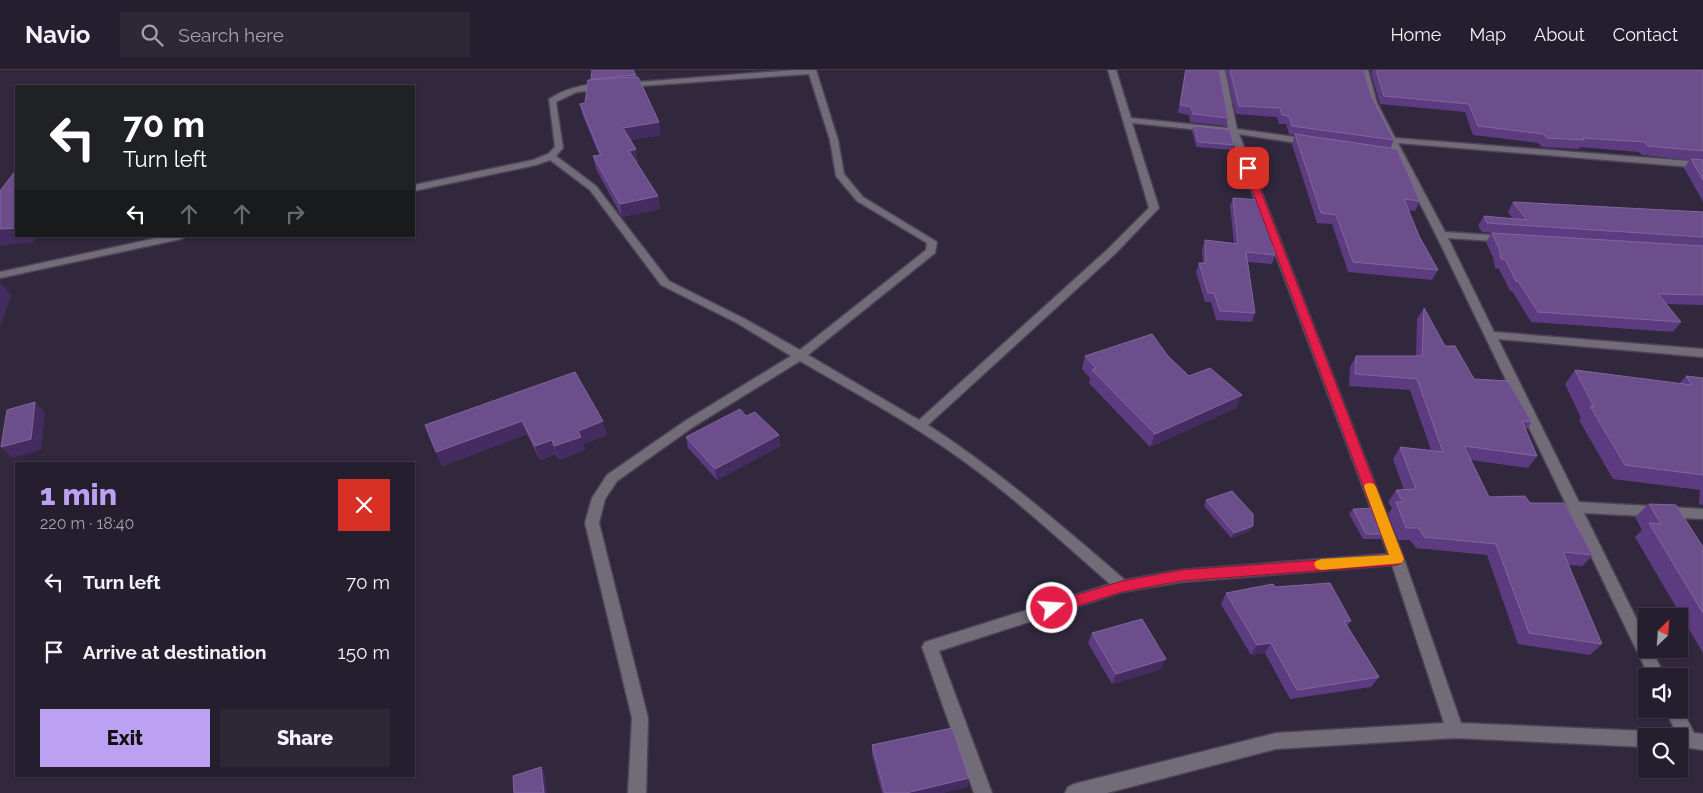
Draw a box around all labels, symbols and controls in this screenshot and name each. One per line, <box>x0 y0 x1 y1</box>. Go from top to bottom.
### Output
search box <box>120 12 470 57</box>
text: Navio <box>25 20 90 49</box>
icon: search <box>138 21 166 49</box>
text: Search here <box>178 24 284 46</box>
text: Home <box>1390 24 1441 45</box>
text: Map <box>1469 24 1506 45</box>
text: About <box>1534 24 1585 45</box>
text: Contact <box>1613 24 1678 45</box>
text: 70 m <box>123 104 205 145</box>
icon: left <box>40 105 105 170</box>
text: Turn left <box>123 146 207 172</box>
pin <box>1227 147 1269 189</box>
icon: arrive <box>1234 154 1262 182</box>
icon: left <box>122 200 150 228</box>
icon: ahead <box>175 200 203 228</box>
icon: ahead <box>228 200 256 228</box>
icon: right <box>281 200 309 228</box>
text: 1 min <box>40 477 117 512</box>
button: close <box>338 479 390 531</box>
text: 220 m · 18:40 <box>40 514 134 533</box>
icon: left <box>40 568 68 596</box>
text: Turn left <box>83 571 160 593</box>
text: 70 m <box>346 571 390 593</box>
position arrow <box>1025 581 1077 633</box>
north arrow <box>1638 608 1688 658</box>
map controls <box>1638 608 1688 778</box>
icon: arrive <box>40 638 68 666</box>
text: Arrive at destination <box>83 641 267 663</box>
text: 150 m <box>338 641 390 663</box>
button: sound <box>1638 668 1688 718</box>
button: Exit <box>40 709 210 767</box>
button: Share <box>220 709 390 767</box>
button: search <box>1638 728 1688 778</box>

